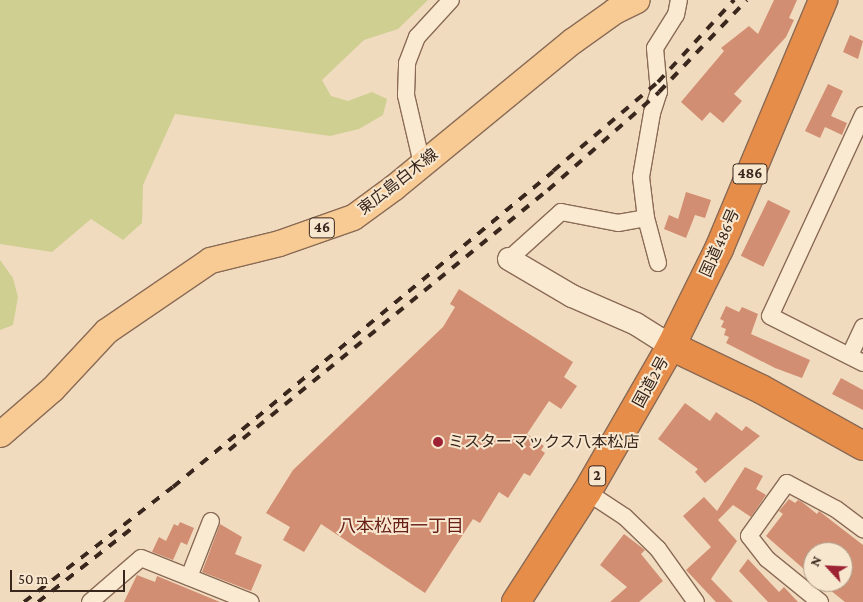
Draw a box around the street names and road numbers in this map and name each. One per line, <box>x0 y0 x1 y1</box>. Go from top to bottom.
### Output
street label: 東広島白木線 <box>354 145 442 219</box>
road number: 486 <box>731 162 769 186</box>
street label: 国道486号 <box>696 206 744 280</box>
road number: 46 <box>308 216 336 240</box>
street label: 国道2号 <box>629 353 673 411</box>
road number: 2 <box>587 464 607 488</box>

